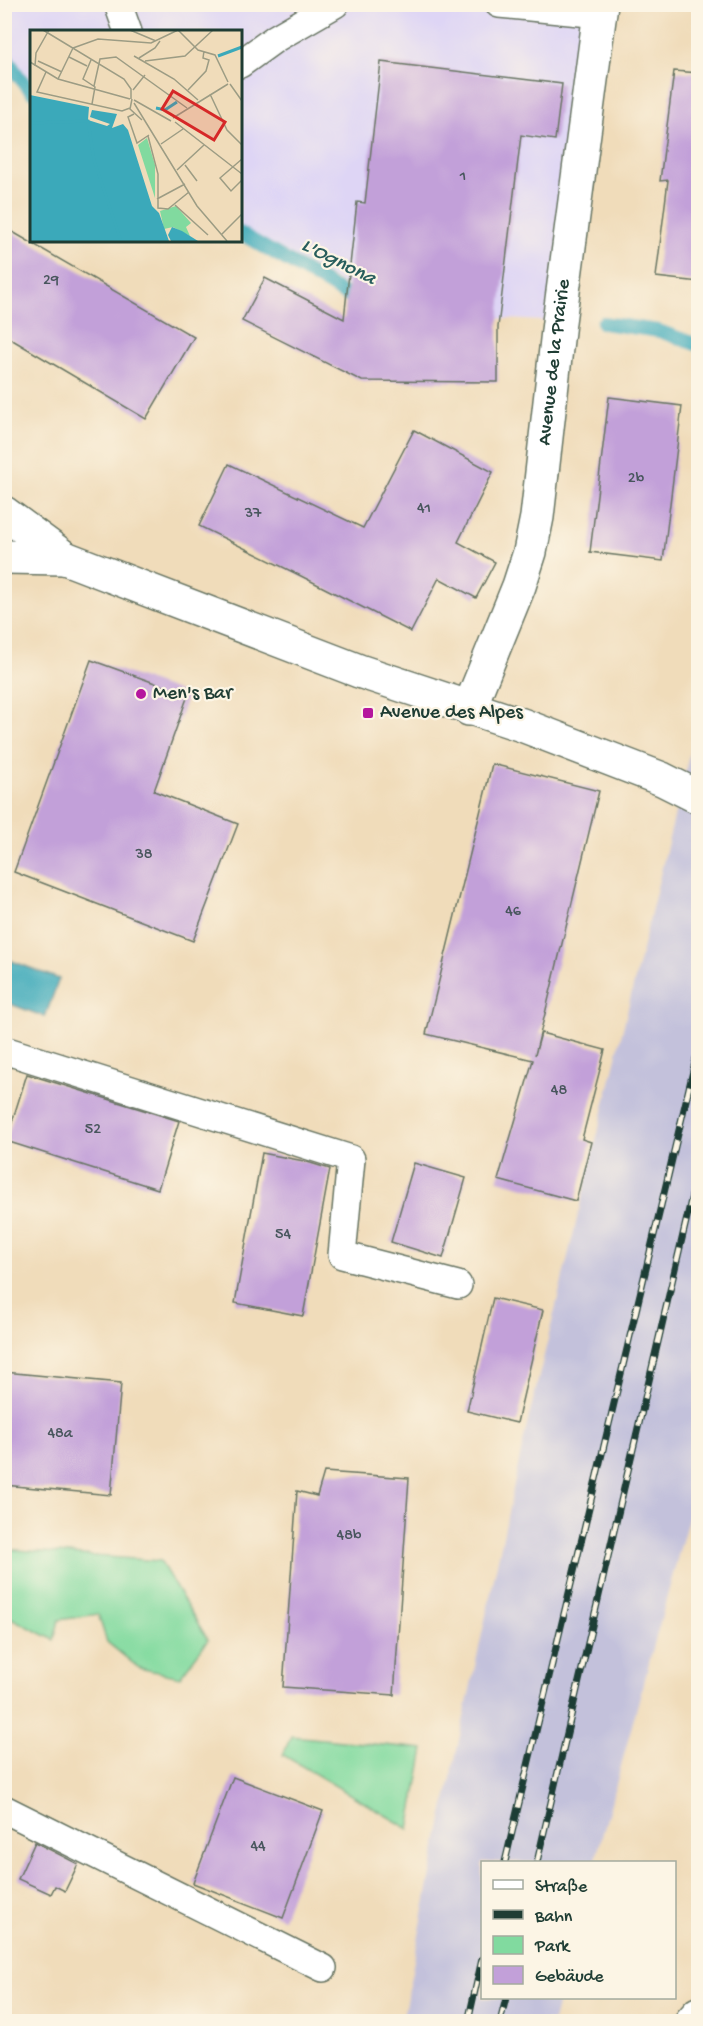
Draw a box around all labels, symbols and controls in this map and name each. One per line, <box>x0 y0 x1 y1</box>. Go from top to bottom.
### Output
inset map <box>30 30 242 242</box>
house number: 1 <box>459 168 466 187</box>
water label: L'Ognona <box>297 234 381 293</box>
house number: 29 <box>43 272 59 291</box>
street label: Avenue de la Prairie <box>534 277 576 447</box>
house number: 2b <box>628 470 645 489</box>
house number: 41 <box>417 500 431 519</box>
house number: 37 <box>244 505 262 524</box>
place label: Men's Bar <box>153 683 234 706</box>
marker: Men's Bar <box>134 687 148 701</box>
place label: Avenue des Alpes <box>380 702 523 725</box>
marker: Avenue des Alpes <box>361 706 375 720</box>
house number: 38 <box>134 846 153 865</box>
house number: 46 <box>505 903 522 922</box>
house number: 48 <box>551 1082 567 1101</box>
house number: 52 <box>85 1121 101 1140</box>
house number: 54 <box>275 1226 291 1245</box>
house number: 48a <box>47 1425 74 1444</box>
house number: 48b <box>337 1527 362 1546</box>
house number: 44 <box>250 1838 266 1857</box>
legend <box>481 1861 676 1999</box>
text: Straße <box>535 1877 588 1898</box>
text: Bahn <box>534 1907 573 1928</box>
text: Park <box>534 1937 571 1958</box>
text: Gebäude <box>535 1967 604 1988</box>

